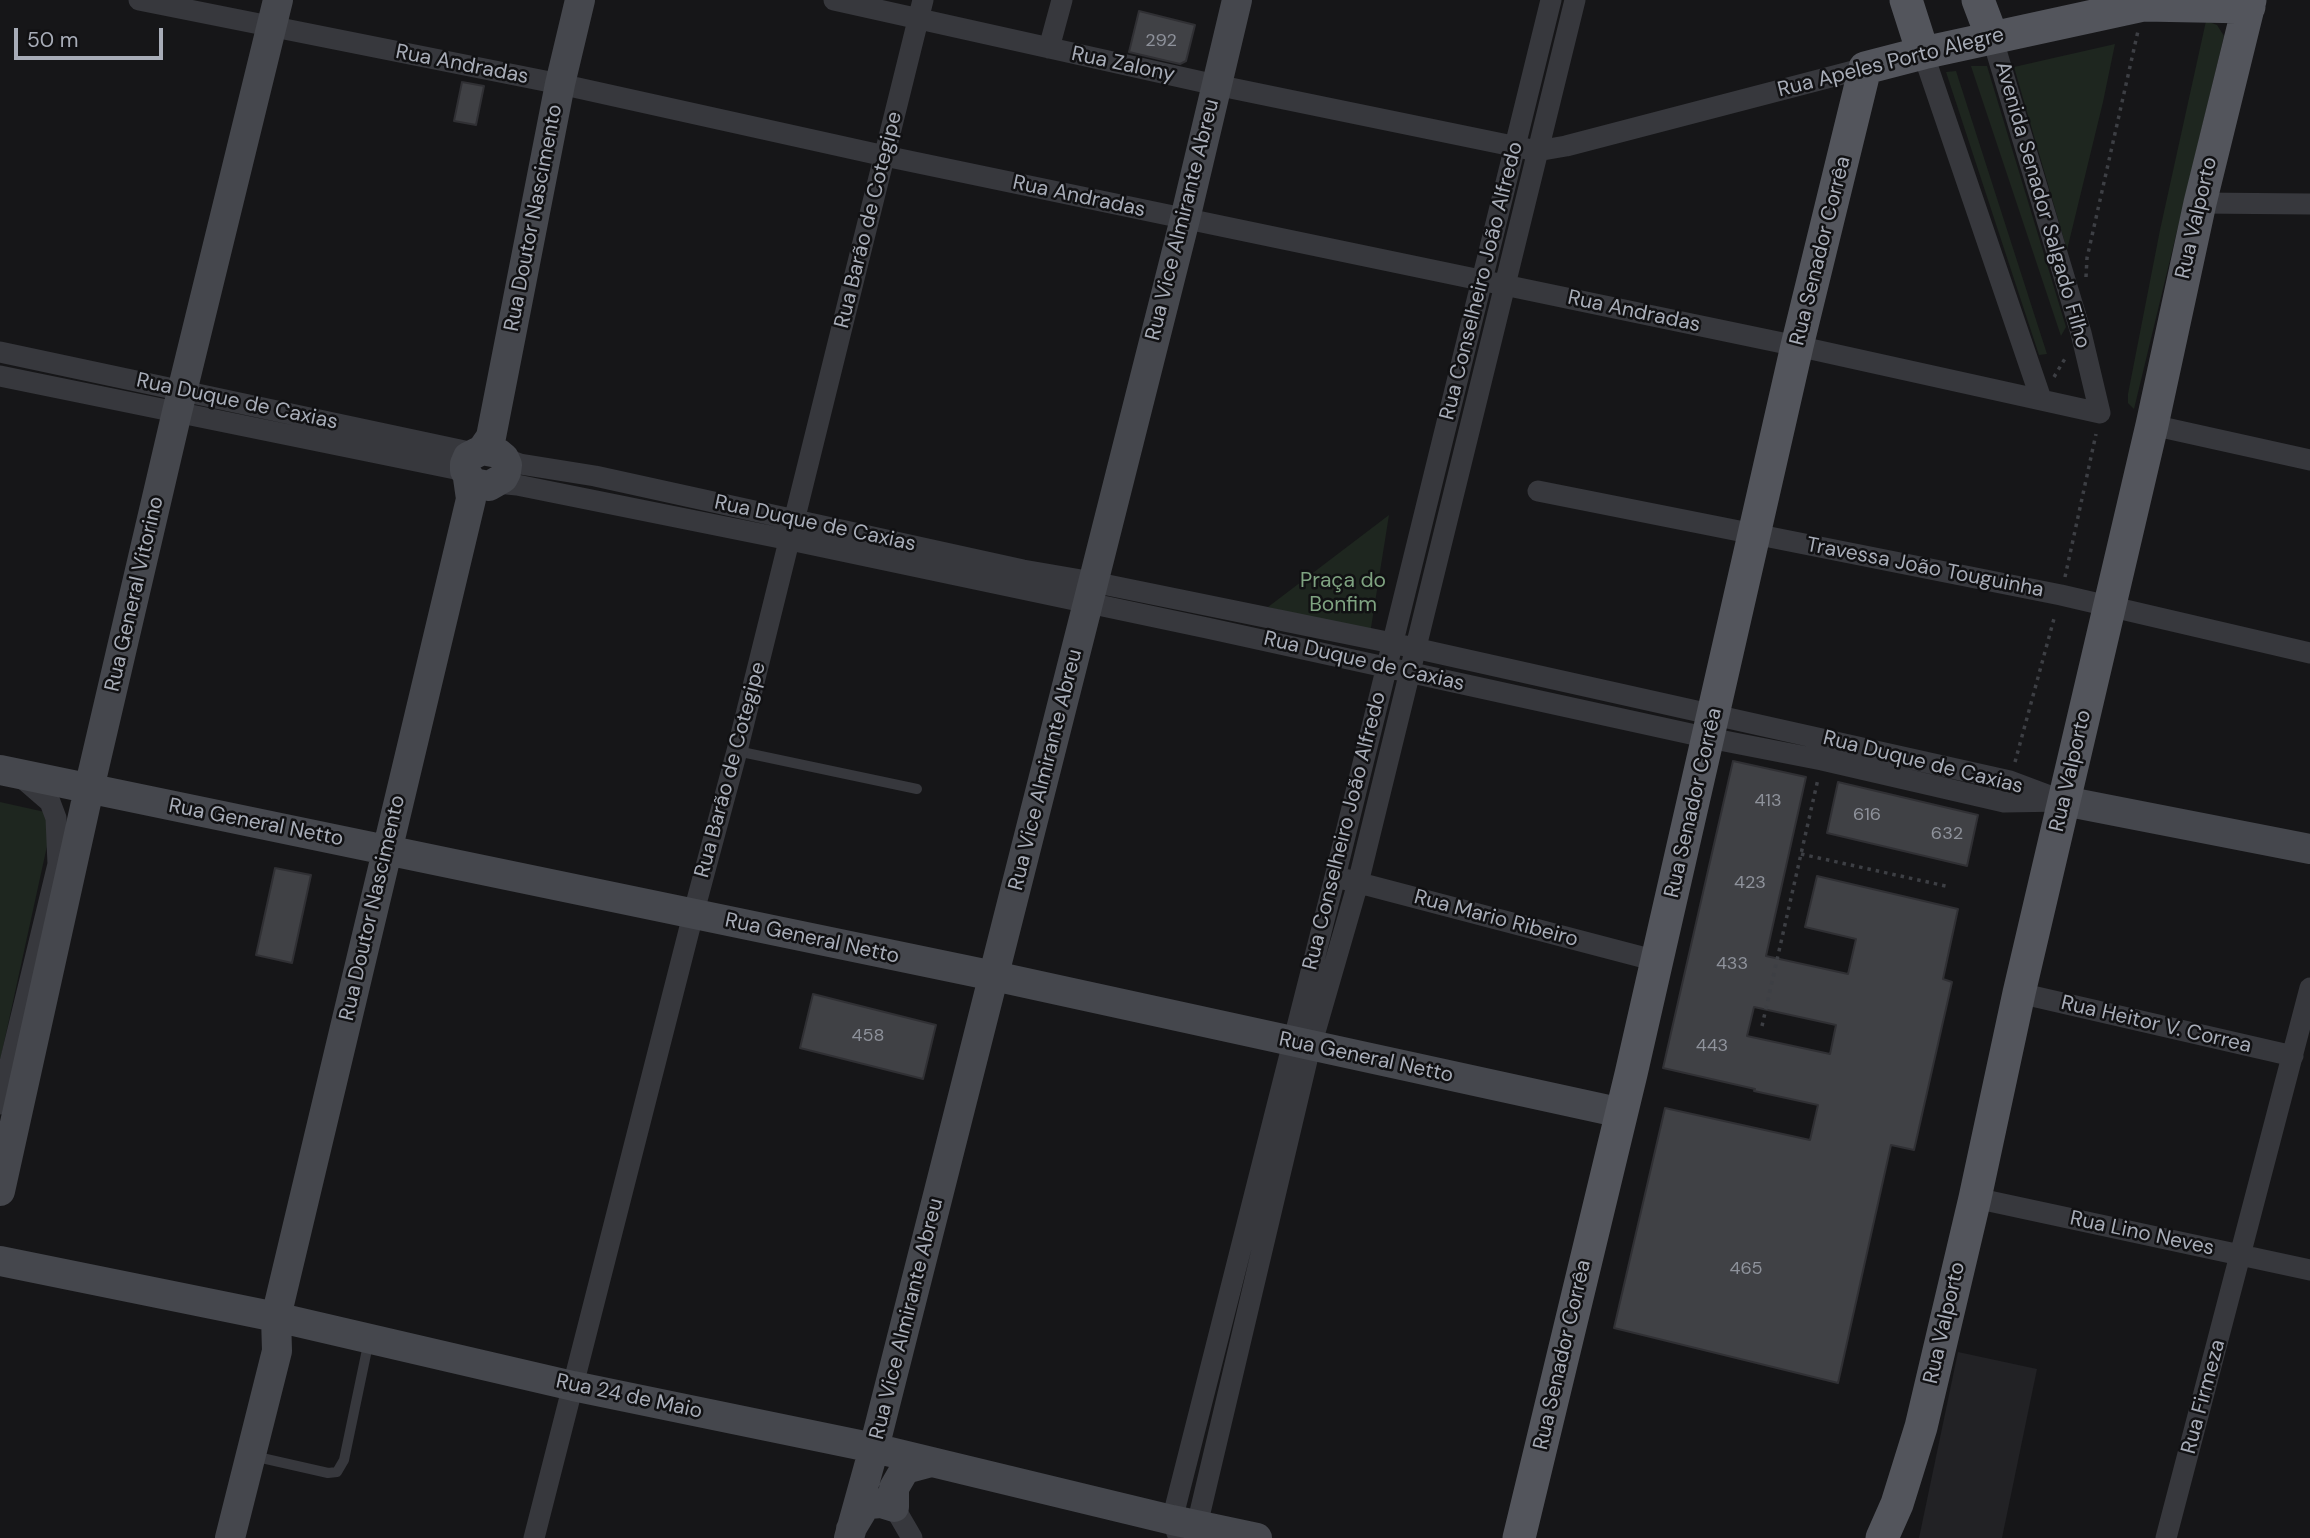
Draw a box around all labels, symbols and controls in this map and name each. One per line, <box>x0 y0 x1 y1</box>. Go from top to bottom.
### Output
scale bar <box>18 14 166 58</box>
street label: Rua Apeles Porto Alegre <box>1775 23 2007 103</box>
text: 50 m <box>27 26 78 54</box>
house number: 292 <box>1145 30 1177 52</box>
street label: Rua Andradas <box>393 40 531 90</box>
street label: Rua Zalony <box>1069 42 1177 88</box>
street label: Avenida Senador Salgado Filho <box>1989 59 2095 351</box>
street label: Rua Vice Almirante Abreu <box>1141 97 1225 343</box>
street label: Rua Doutor Nascimento <box>500 102 568 334</box>
street label: Rua Barão de Cotegipe <box>830 109 908 331</box>
street label: Rua Conselheiro João Alfredo <box>1435 139 1529 423</box>
street label: Rua Senador Corrêa <box>1785 154 1857 348</box>
street label: Rua Valporto <box>2171 155 2223 281</box>
street label: Rua Andradas <box>1010 171 1148 223</box>
street label: Rua Andradas <box>1565 286 1703 338</box>
street label: Rua Duque de Caxias <box>134 368 340 436</box>
street label: Rua Duque de Caxias <box>712 490 918 558</box>
street label: Rua General Vitorino <box>100 494 170 694</box>
street label: Travessa João Touguinha <box>1804 533 2046 603</box>
park label: Praça do Bonfim <box>1300 568 1386 618</box>
street label: Rua Duque de Caxias <box>1261 627 1467 697</box>
street label: Rua Vice Almirante Abreu <box>1004 647 1088 893</box>
street label: Rua Barão de Cotegipe <box>690 659 772 881</box>
street label: Rua Conselheiro João Alfredo <box>1298 689 1392 973</box>
street label: Rua Senador Corrêa <box>1660 706 1728 900</box>
street label: Rua Valporto <box>2045 708 2097 834</box>
street label: Rua Duque de Caxias <box>1820 726 2026 800</box>
house number: 413 <box>1754 790 1782 812</box>
street label: Rua Doutor Nascimento <box>335 793 411 1023</box>
street label: Rua General Netto <box>166 794 346 852</box>
house number: 616 <box>1853 804 1881 826</box>
house number: 632 <box>1931 823 1963 845</box>
house number: 423 <box>1734 872 1766 894</box>
street label: Rua Mario Ribeiro <box>1411 885 1581 953</box>
street label: Rua General Netto <box>723 908 901 970</box>
house number: 433 <box>1716 953 1748 975</box>
street label: Rua Heitor V. Correa <box>2058 991 2254 1059</box>
house number: 458 <box>852 1025 884 1047</box>
street label: Rua General Netto <box>1277 1027 1455 1089</box>
house number: 443 <box>1696 1035 1728 1057</box>
street label: Rua Vice Almirante Abreu <box>865 1196 949 1442</box>
street label: Rua Lino Neves <box>2068 1206 2216 1262</box>
street label: Rua Senador Corrêa <box>1529 1258 1597 1452</box>
house number: 465 <box>1730 1258 1762 1280</box>
street label: Rua Valporto <box>1919 1260 1971 1386</box>
street label: Rua Firmeza <box>2177 1337 2231 1457</box>
street label: Rua 24 de Maio <box>554 1369 704 1425</box>

